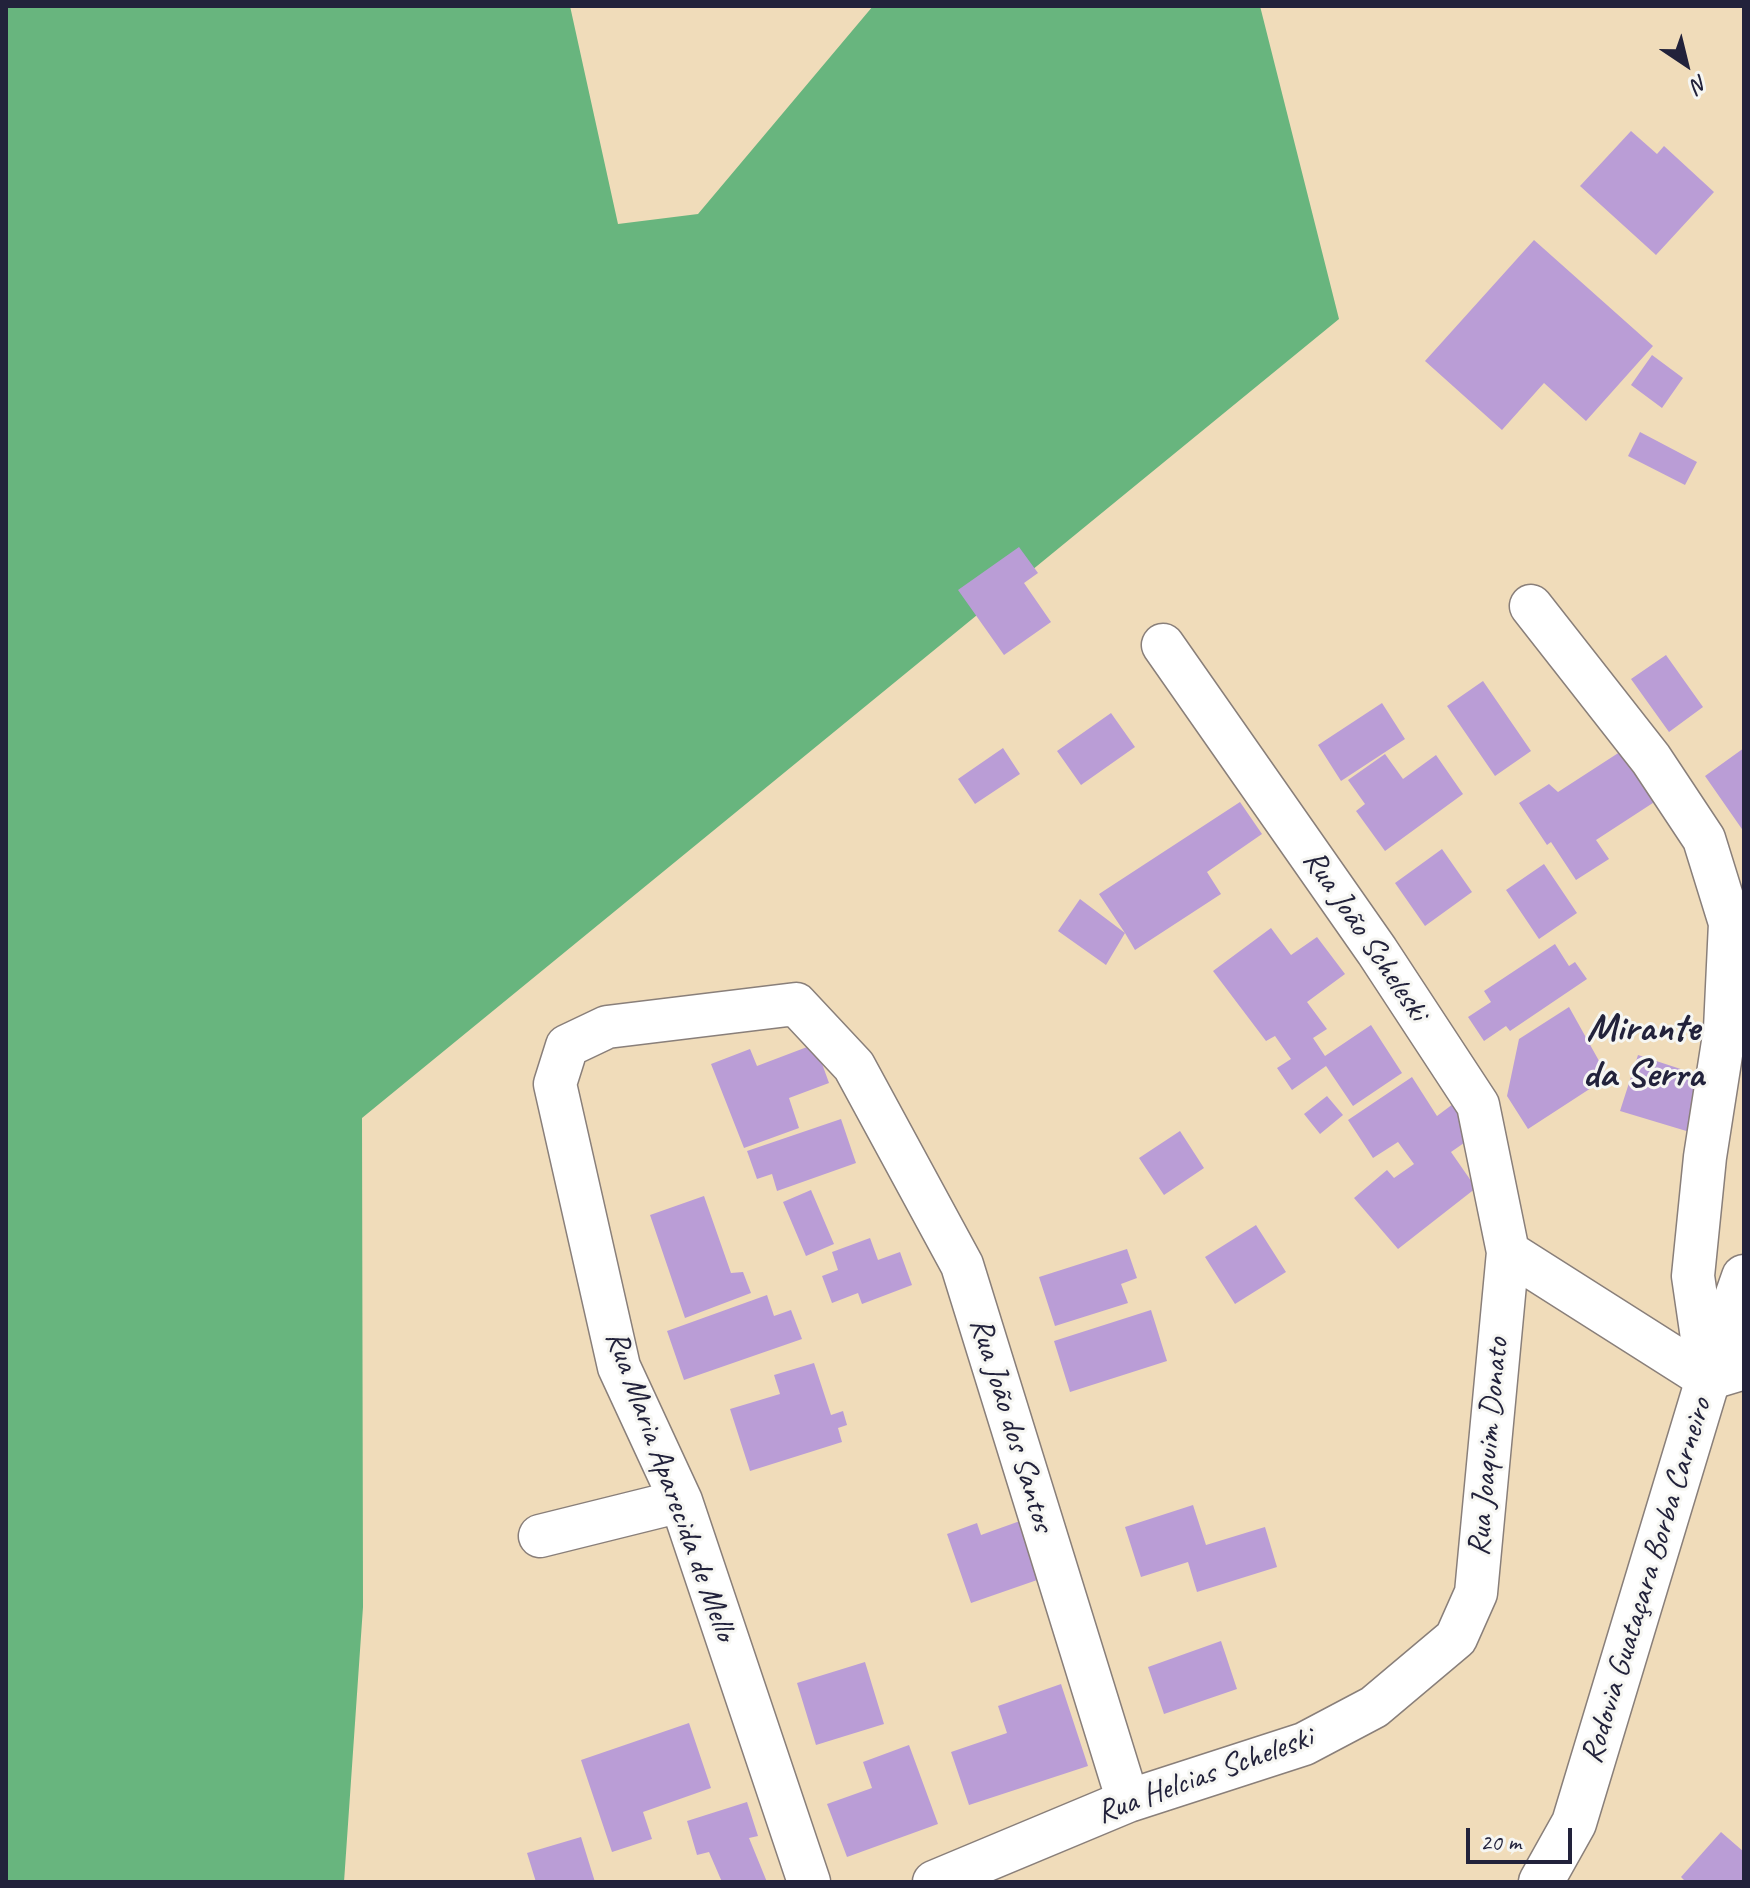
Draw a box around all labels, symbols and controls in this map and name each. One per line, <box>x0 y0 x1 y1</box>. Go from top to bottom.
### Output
north arrow <box>1646 24 1726 104</box>
text: N <box>1686 68 1713 99</box>
street label: Rua João Scheleski <box>1294 843 1436 1029</box>
district label: Mirante da Serra <box>1582 1006 1704 1100</box>
street label: Rua João dos Santos <box>960 1314 1062 1536</box>
street label: Rua Maria Aparecida de Mello <box>596 1326 744 1646</box>
street label: Rua Joaquim Donato <box>1460 1336 1518 1558</box>
street label: Rodovia Guataçara Borba Carneiro <box>1573 1394 1721 1768</box>
street label: Rua Helcias Scheleski <box>1092 1719 1318 1833</box>
scale bar <box>1470 1812 1576 1862</box>
text: 20 m <box>1480 1827 1521 1857</box>

